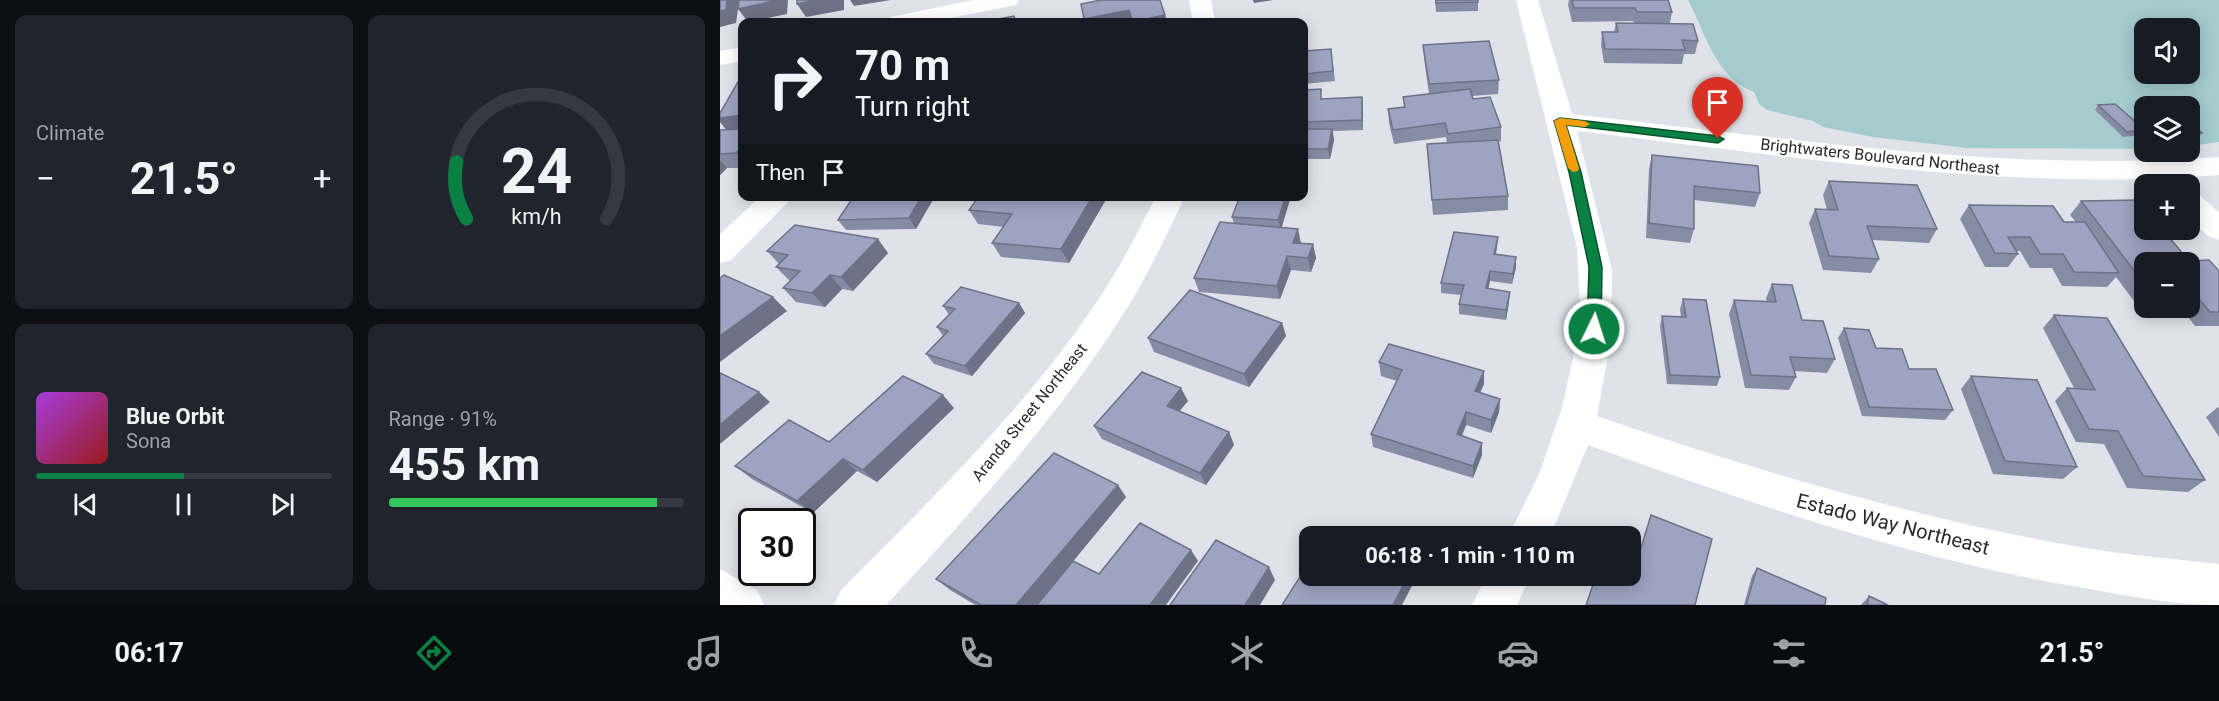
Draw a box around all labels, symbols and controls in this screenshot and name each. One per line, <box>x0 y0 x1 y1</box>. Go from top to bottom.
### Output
map controls <box>2134 18 2200 318</box>
button: sound <box>2134 18 2200 84</box>
text: 70 m <box>855 41 950 90</box>
icon: right <box>756 42 834 120</box>
pin <box>1692 77 1743 139</box>
icon: arrive <box>1701 86 1734 119</box>
text: Turn right <box>855 91 970 123</box>
button: layers <box>2134 96 2200 162</box>
text: Climate <box>36 121 104 145</box>
street label: Brightwaters Boulevard Northeast <box>1759 134 2000 179</box>
text: 24 <box>500 135 572 208</box>
text: 21.5° <box>130 152 238 205</box>
icon: arrive <box>817 156 850 189</box>
text: − <box>36 159 55 198</box>
text: + <box>313 159 332 198</box>
text: Then <box>756 160 805 185</box>
button: + <box>2134 174 2200 240</box>
text: km/h <box>511 204 561 229</box>
button: − <box>2134 252 2200 318</box>
position arrow <box>1562 297 1626 361</box>
street label: Aranda Street Northeast <box>968 339 1091 485</box>
text: Blue Orbit <box>126 404 224 429</box>
text: Range · 91% <box>389 407 497 431</box>
text: Sona <box>126 429 171 453</box>
text: 455 km <box>389 438 540 491</box>
icon: previous <box>69 488 102 521</box>
icon: pause <box>167 488 200 521</box>
icon: next <box>266 488 299 521</box>
street label: Estado Way Northeast <box>1794 488 1992 560</box>
speed limit sign: 30 <box>738 508 816 586</box>
text: 06:18 · 1 min · 110 m <box>1365 543 1575 568</box>
icon: directions <box>413 632 455 674</box>
icon: music <box>684 632 726 674</box>
icon: phone <box>955 632 997 674</box>
icon: climate <box>1226 632 1268 674</box>
icon: car <box>1497 632 1539 674</box>
icon: filters <box>1768 632 1810 674</box>
text: 06:17 <box>115 637 184 669</box>
text: 21.5° <box>2040 637 2104 669</box>

